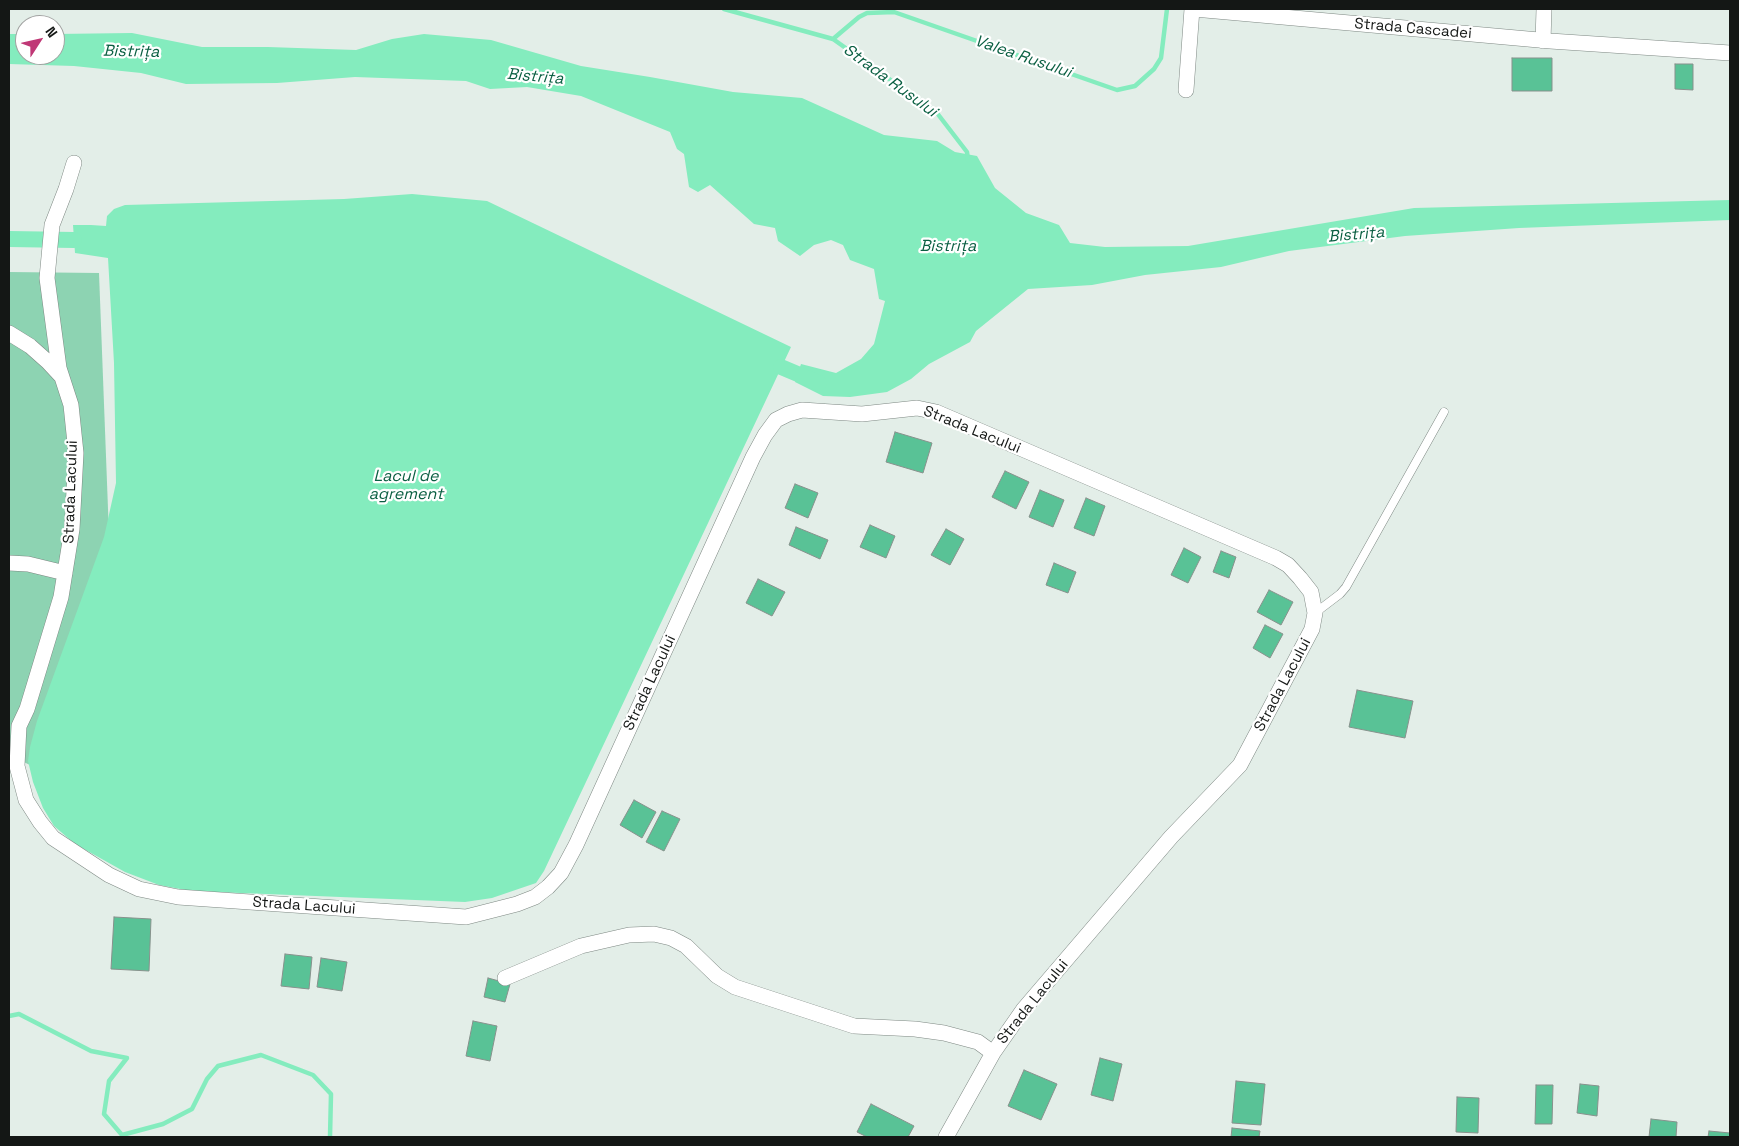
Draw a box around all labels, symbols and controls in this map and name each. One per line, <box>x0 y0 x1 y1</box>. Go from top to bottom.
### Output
north arrow <box>15 15 65 65</box>
street label: Strada Cascadei <box>1354 15 1472 43</box>
text: N <box>41 23 62 41</box>
water label: Valea Rusului <box>972 31 1074 83</box>
water label: Strada Rusului <box>839 41 941 121</box>
water label: Bistrița <box>103 42 159 62</box>
water label: Bistrița <box>506 65 564 89</box>
water label: Bistrița <box>1327 223 1385 247</box>
water label: Bistrița <box>920 237 976 257</box>
street label: Strada Lacului <box>921 402 1023 458</box>
street label: Strada Lacului <box>60 440 82 544</box>
water label: Lacul de agrement <box>369 467 443 505</box>
street label: Strada Lacului <box>620 632 680 734</box>
street label: Strada Lacului <box>1251 635 1315 735</box>
street label: Strada Lacului <box>252 893 356 919</box>
street label: Strada Lacului <box>993 956 1073 1048</box>

